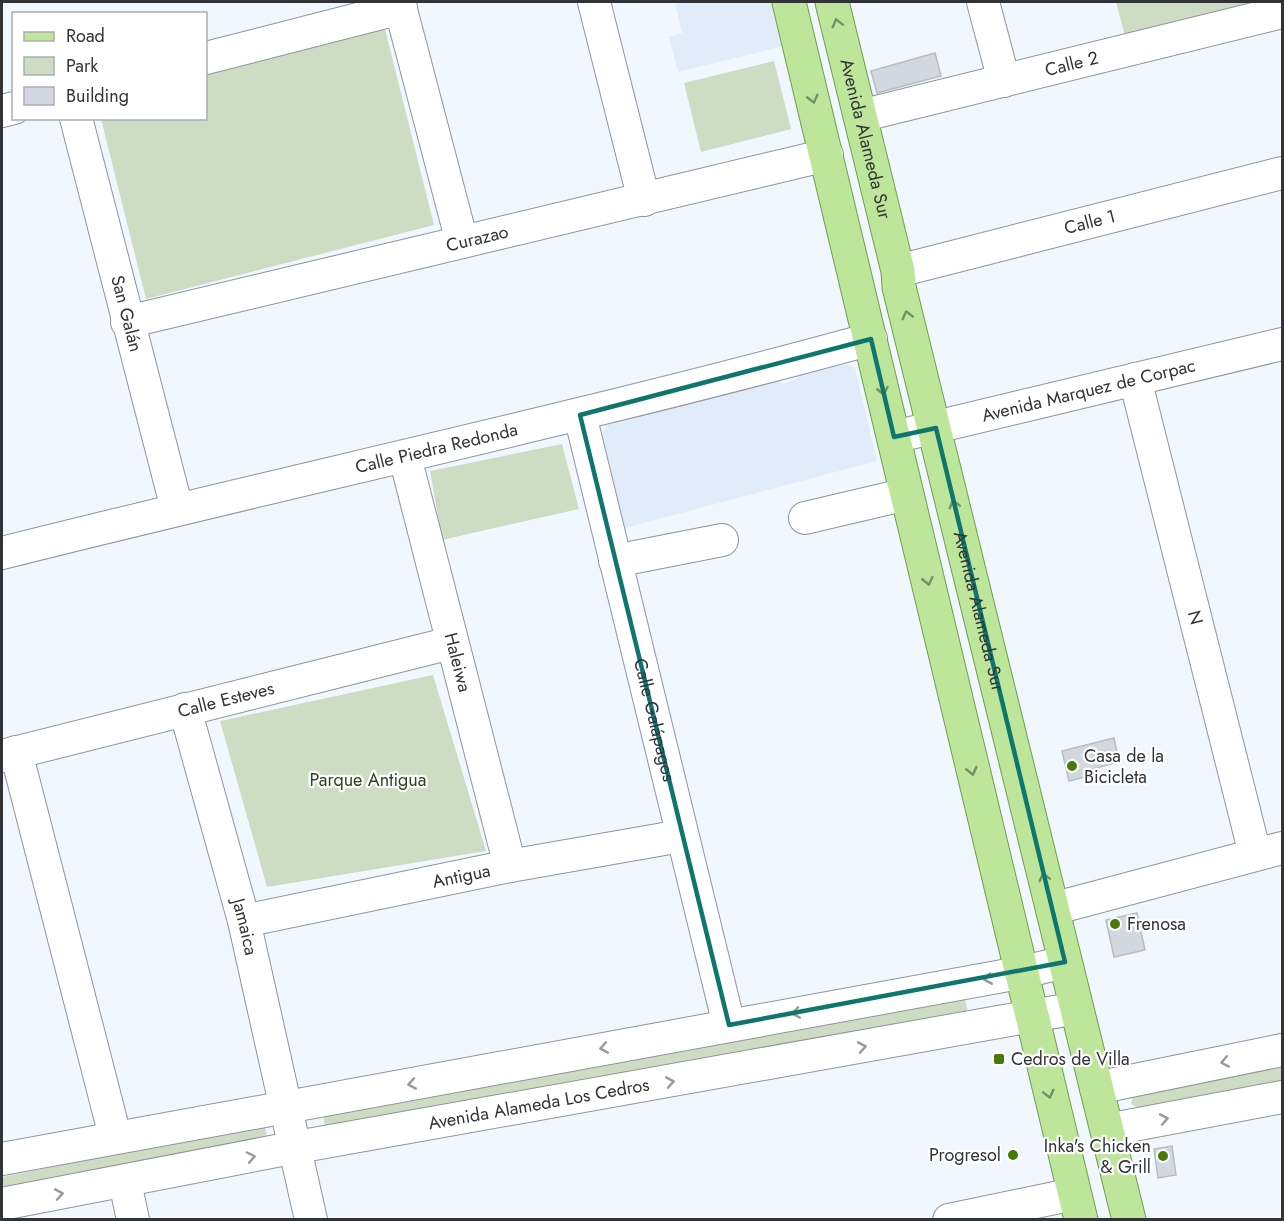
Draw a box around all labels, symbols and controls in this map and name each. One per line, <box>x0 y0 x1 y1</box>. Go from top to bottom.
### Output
legend <box>12 12 207 120</box>
one-way arrow <box>832 18 845 28</box>
text: Road <box>66 23 105 49</box>
street label: Calle 2 <box>1042 45 1101 83</box>
text: Park <box>66 53 98 79</box>
street label: Avenida Alameda Sur <box>833 56 898 223</box>
text: Building <box>66 83 129 109</box>
one-way arrow <box>806 94 819 104</box>
street label: Calle 1 <box>1061 203 1118 241</box>
street label: Curazao <box>443 218 511 258</box>
street label: San Galán <box>104 272 149 355</box>
one-way arrow <box>901 310 914 320</box>
street label: Avenida Marquez de Corpac <box>979 352 1198 429</box>
one-way arrow <box>876 386 889 396</box>
street label: Calle Piedra Redonda <box>353 416 520 480</box>
one-way arrow <box>949 499 962 509</box>
street label: Avenida Alameda Sur <box>947 528 1011 695</box>
one-way arrow <box>920 575 933 585</box>
street label: N <box>1181 608 1210 627</box>
street label: Haleiwa <box>438 630 478 695</box>
street label: Calle Galápagos <box>627 656 682 784</box>
street label: Calle Esteves <box>175 675 277 724</box>
place label: Casa de la Bicicleta <box>1084 743 1164 790</box>
marker: Casa de la Bicicleta <box>1065 759 1079 773</box>
one-way arrow <box>965 765 978 775</box>
park label: Parque Antigua <box>310 767 426 793</box>
street label: Antigua <box>430 857 493 895</box>
one-way arrow <box>1039 872 1052 882</box>
street label: Jamaica <box>225 894 264 958</box>
place label: Frenosa <box>1127 911 1186 937</box>
marker: Frenosa <box>1108 917 1122 931</box>
one-way arrow <box>983 972 992 984</box>
one-way arrow <box>791 1006 801 1019</box>
one-way arrow <box>599 1041 609 1054</box>
one-way arrow <box>856 1041 866 1054</box>
place label: Cedros de Villa <box>1011 1046 1130 1072</box>
marker: Cedros de Villa <box>992 1052 1006 1066</box>
one-way arrow <box>1220 1055 1230 1068</box>
street label: Avenida Alameda Los Cedros <box>426 1071 651 1136</box>
one-way arrow <box>665 1076 675 1089</box>
one-way arrow <box>408 1077 418 1090</box>
one-way arrow <box>1042 1088 1054 1098</box>
one-way arrow <box>1159 1113 1169 1126</box>
place label: Inka's Chicken & Grill <box>1044 1133 1151 1180</box>
place label: Progresol <box>929 1142 1001 1168</box>
marker: Progresol <box>1006 1148 1020 1162</box>
marker: Inka's Chicken & Grill <box>1156 1149 1170 1163</box>
one-way arrow <box>245 1151 255 1164</box>
one-way arrow <box>54 1188 64 1201</box>

